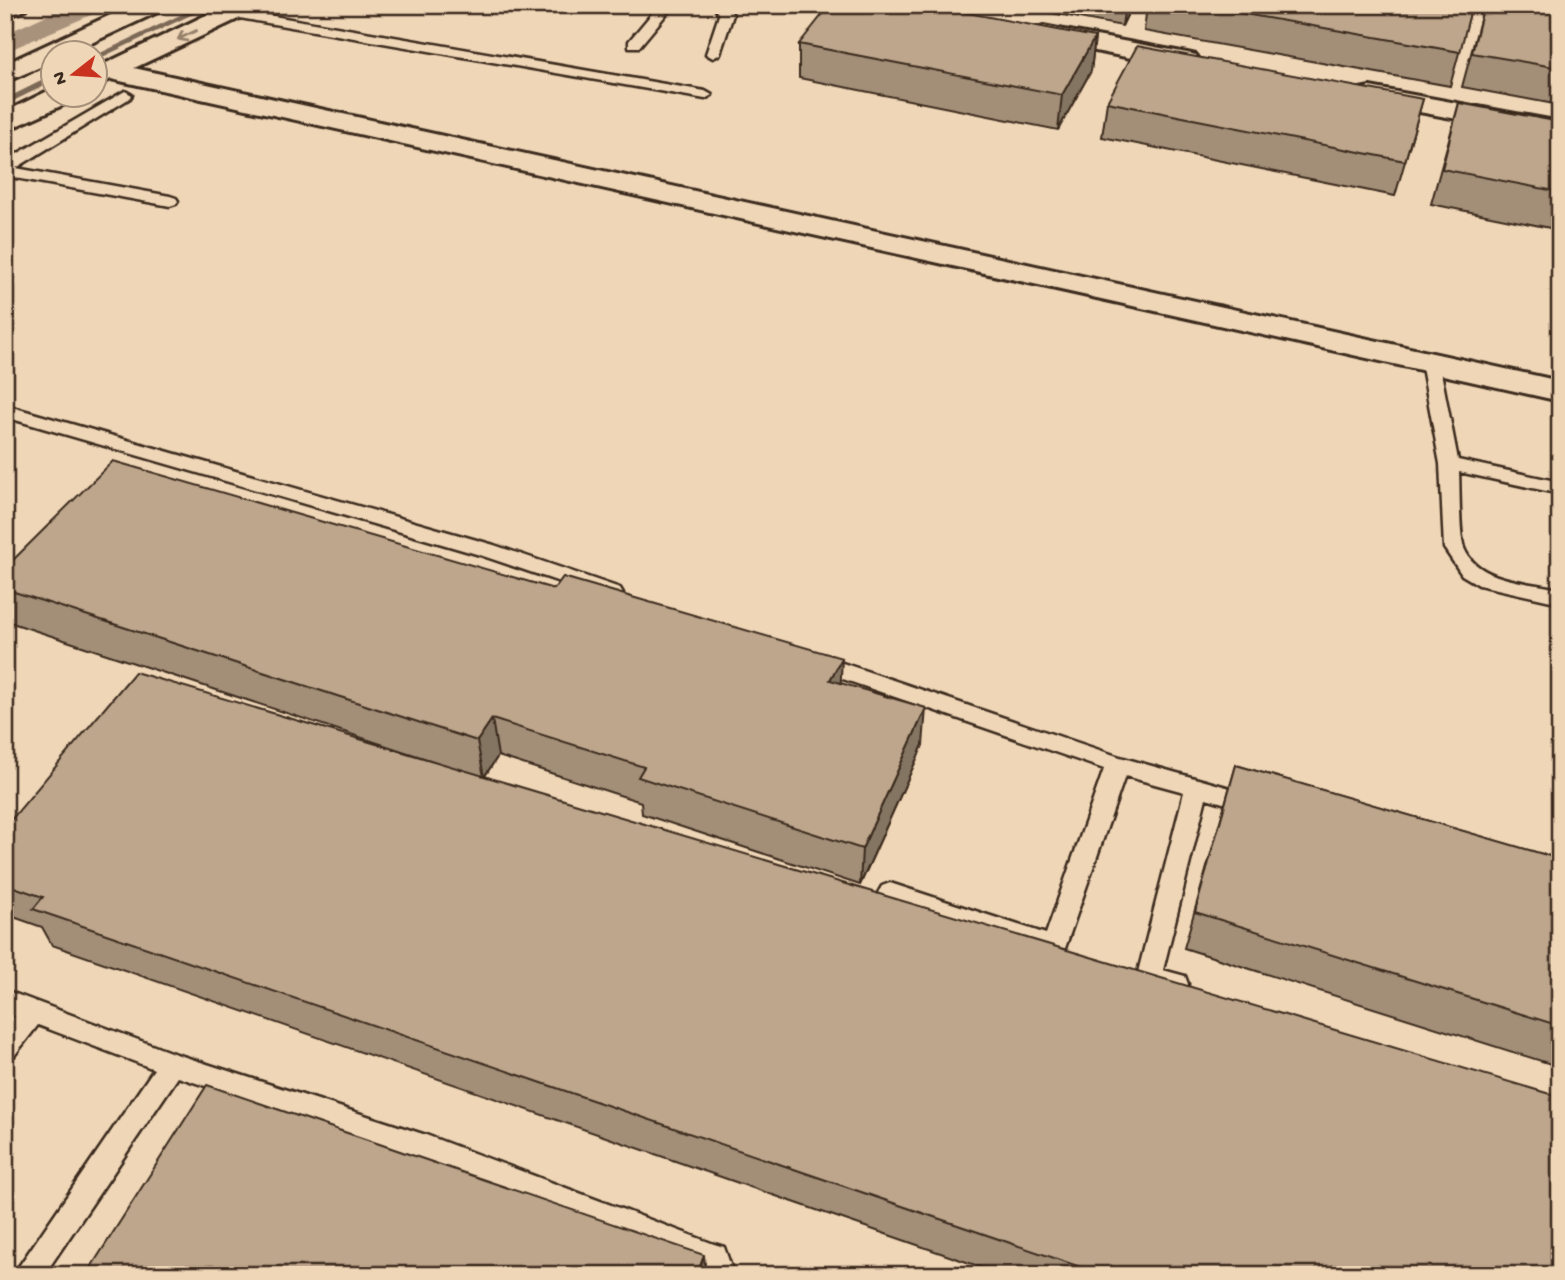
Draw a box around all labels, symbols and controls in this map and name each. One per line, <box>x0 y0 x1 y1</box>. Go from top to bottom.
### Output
one-way arrow <box>177 29 198 42</box>
north arrow <box>38 38 108 108</box>
text: N <box>48 69 74 87</box>

